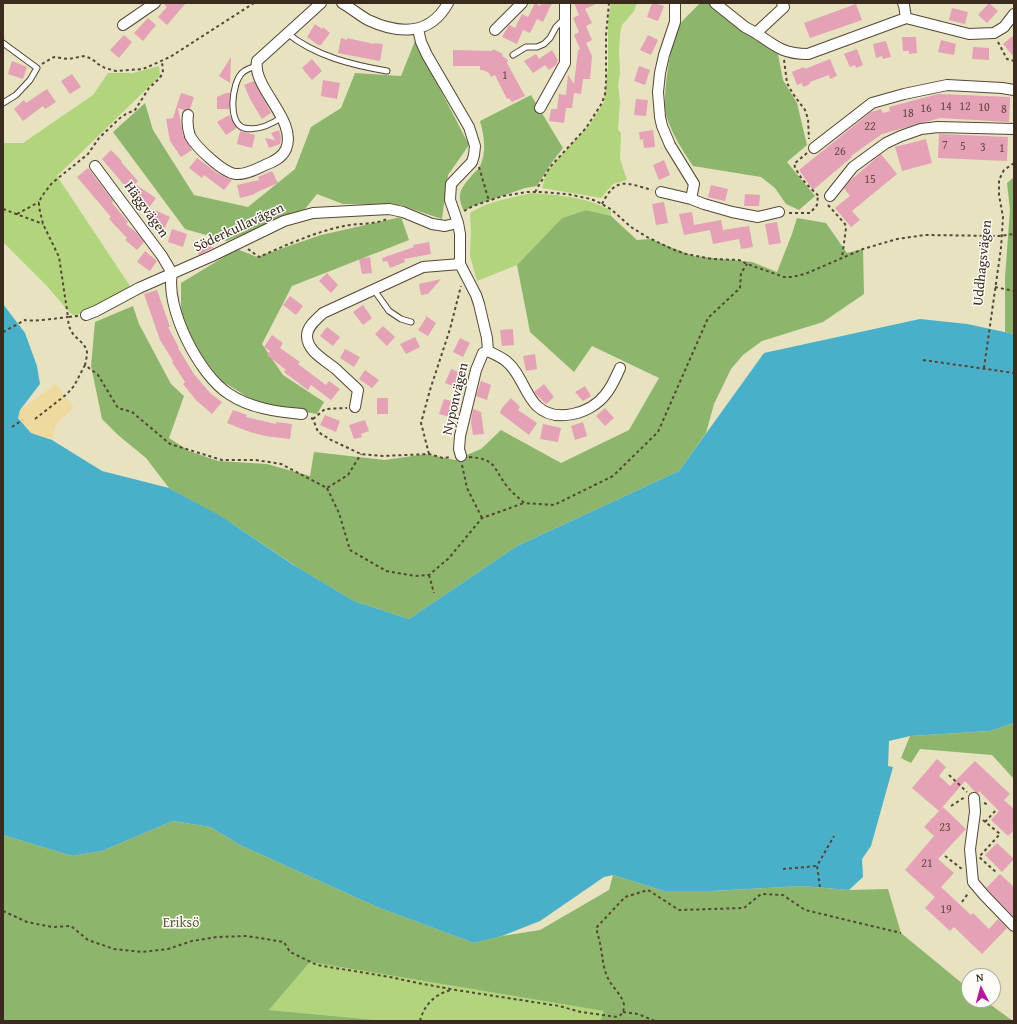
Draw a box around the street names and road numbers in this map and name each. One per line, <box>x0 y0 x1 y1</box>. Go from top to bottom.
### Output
street label: Häggvägen <box>120 179 172 241</box>
street label: Söderkullavägen <box>191 200 287 256</box>
street label: Uddhagsvägen <box>970 219 996 307</box>
street label: Nyponvägen <box>440 361 472 437</box>

